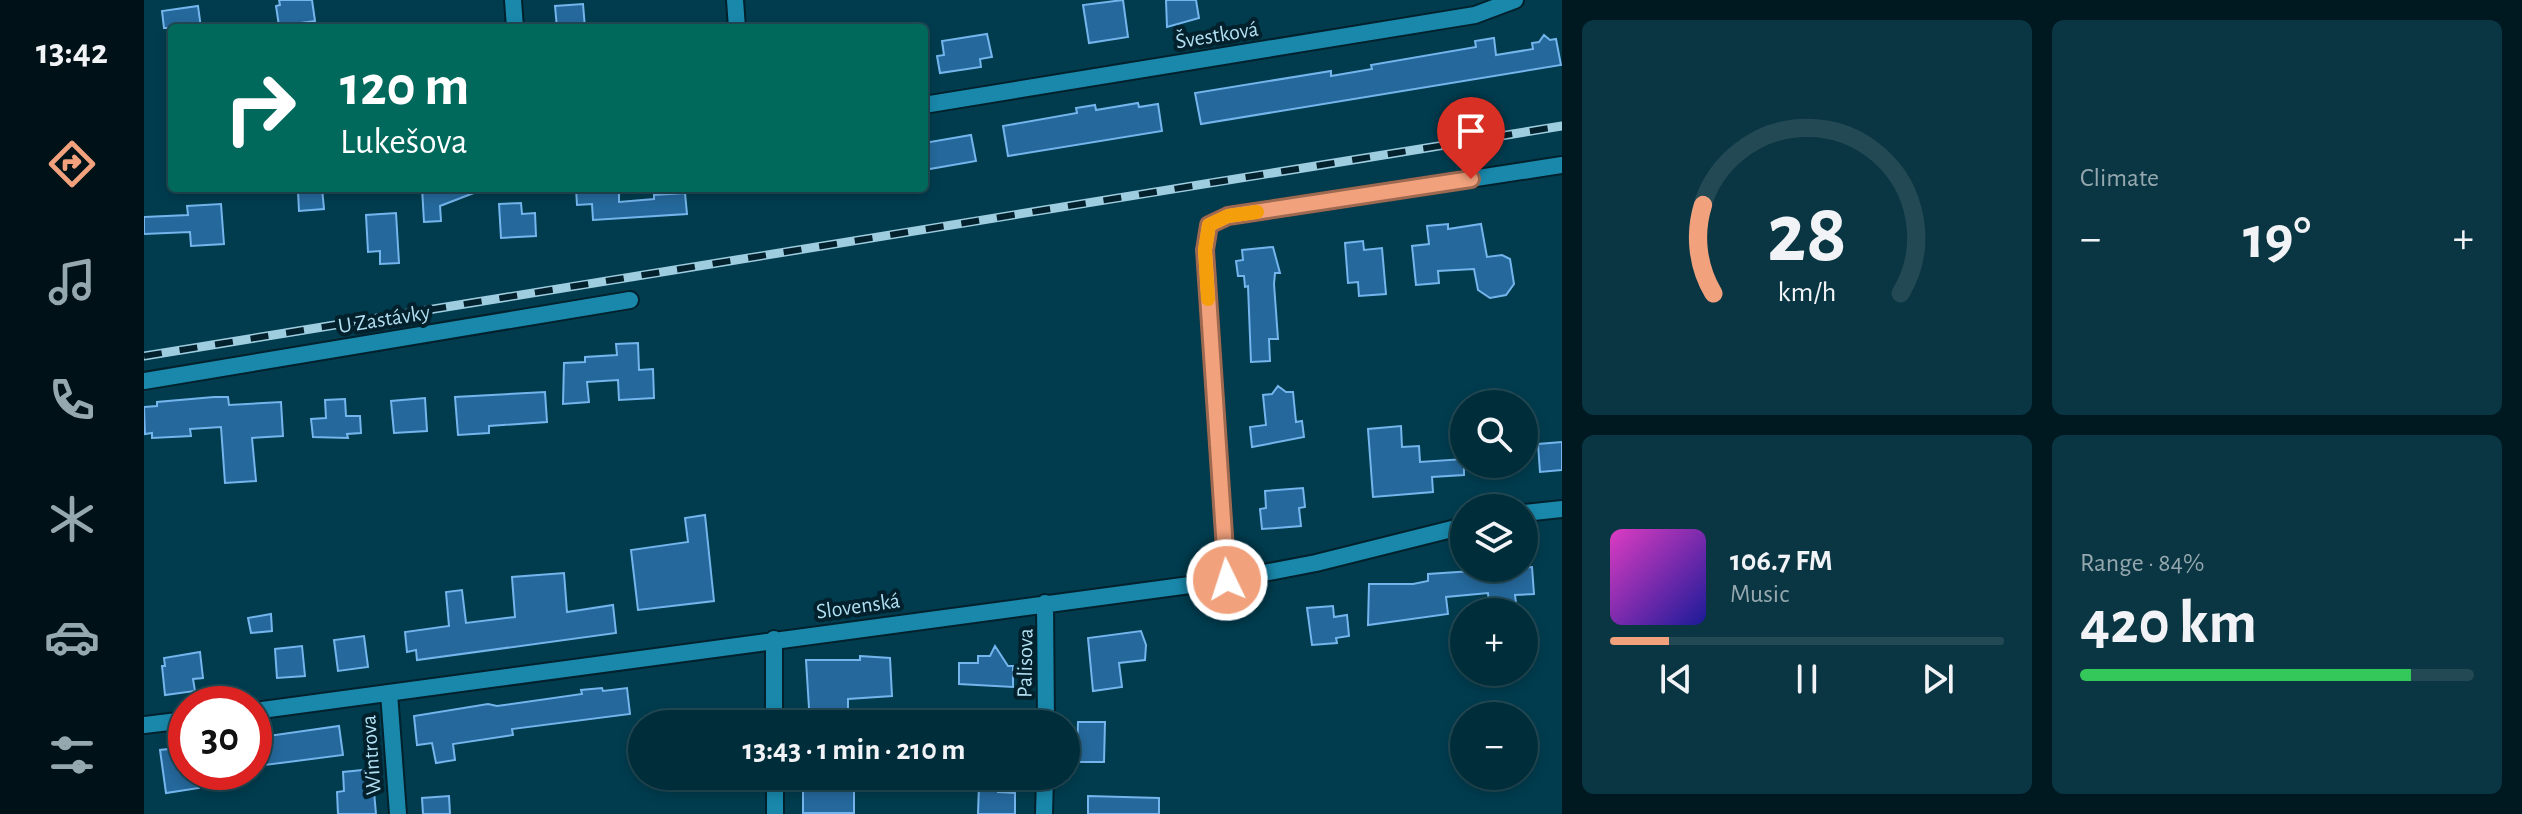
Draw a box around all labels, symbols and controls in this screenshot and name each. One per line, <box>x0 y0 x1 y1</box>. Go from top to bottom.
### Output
street label: Švestková <box>1174 17 1260 52</box>
text: 13:42 <box>36 34 108 70</box>
icon: right <box>208 56 312 160</box>
text: 120 m <box>340 59 469 115</box>
pin <box>1437 97 1505 179</box>
icon: arrive <box>1449 109 1493 153</box>
text: Lukešova <box>340 124 468 160</box>
icon: directions <box>44 136 100 192</box>
text: Climate <box>2080 165 2159 191</box>
text: 28 <box>1767 192 1847 276</box>
text: 19° <box>2243 209 2311 269</box>
text: − <box>2080 217 2101 261</box>
text: + <box>2453 217 2474 261</box>
icon: music <box>44 254 100 310</box>
text: km/h <box>1778 278 1836 307</box>
street label: U Zastávky <box>336 301 432 337</box>
icon: phone <box>44 372 100 428</box>
map controls <box>1450 390 1538 790</box>
button: search <box>1450 390 1538 478</box>
icon: climate <box>44 491 100 547</box>
button: layers <box>1450 494 1538 582</box>
position arrow <box>1185 538 1269 622</box>
text: 106.7 FM <box>1730 546 1833 576</box>
text: Range · 84% <box>2080 550 2205 576</box>
text: Music <box>1730 581 1789 607</box>
street label: Slovenská <box>815 589 901 623</box>
text: 420 km <box>2080 594 2257 654</box>
button: + <box>1450 598 1538 686</box>
icon: car <box>44 609 100 665</box>
street label: Palisova <box>1013 628 1037 698</box>
icon: previous <box>1654 657 1698 701</box>
icon: pause <box>1785 657 1829 701</box>
icon: next <box>1916 657 1960 701</box>
speed limit sign: 30 <box>168 686 272 790</box>
button: − <box>1450 702 1538 790</box>
street label: Wintrova <box>357 714 385 796</box>
icon: filters <box>44 727 100 783</box>
text: 13:43 · 1 min · 210 m <box>742 735 966 765</box>

